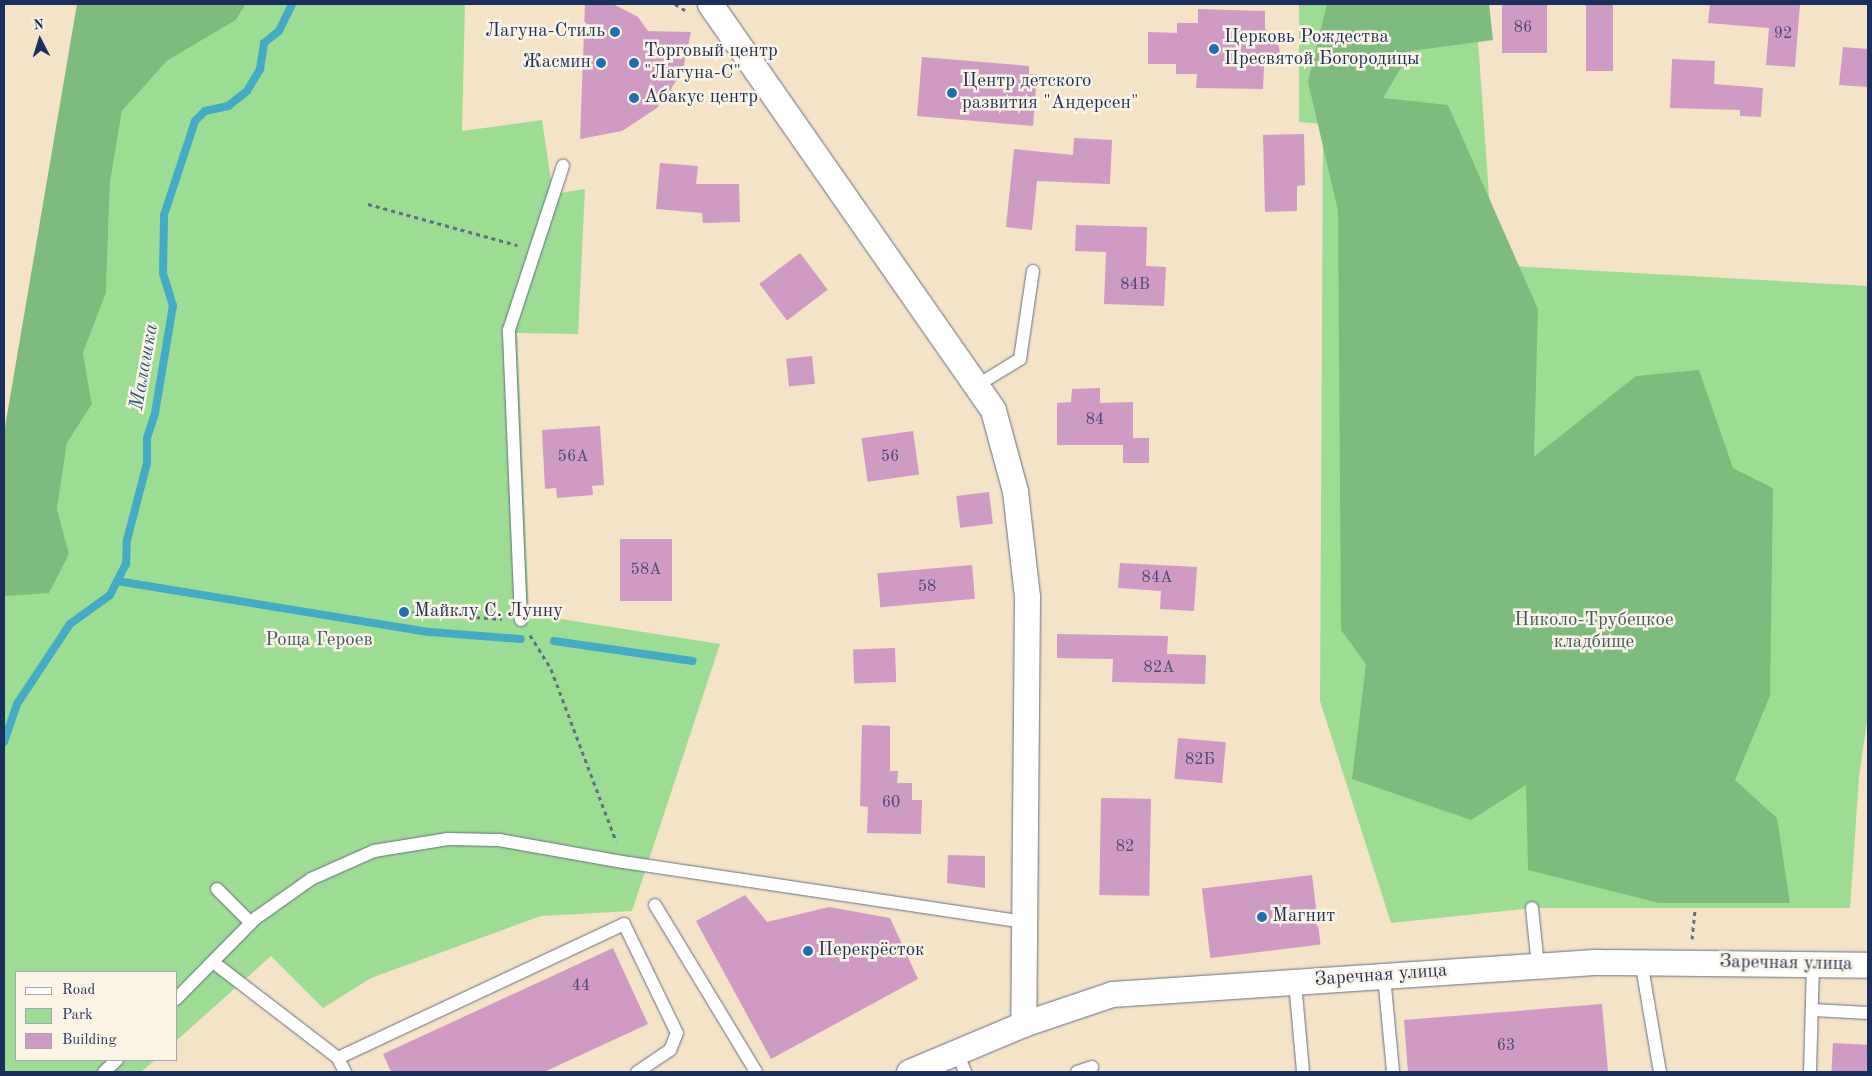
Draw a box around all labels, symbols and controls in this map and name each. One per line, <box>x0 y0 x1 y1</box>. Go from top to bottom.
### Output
north arrow <box>15 15 65 65</box>
text: N <box>33 18 45 32</box>
house number: 86 <box>1514 18 1532 38</box>
place label: Лагуна-Стиль <box>485 21 605 43</box>
house number: 92 <box>1774 24 1792 44</box>
marker: Лагуна-Стиль <box>609 26 621 38</box>
place label: Церковь Рождества Пресвятой Богородицы <box>1224 27 1420 71</box>
place label: Торговый центр "Лагуна-С" <box>644 41 778 85</box>
marker: Церковь Рождества Пресвятой Богородицы <box>1208 43 1220 55</box>
place label: Жасмин <box>523 52 591 74</box>
marker: Жасмин <box>595 57 607 69</box>
marker: Торговый центр "Лагуна-С" <box>628 57 640 69</box>
place label: Центр детского развития "Андерсен" <box>962 71 1138 115</box>
place label: Абакус центр <box>644 87 758 109</box>
marker: Центр детского развития "Андерсен" <box>946 87 958 99</box>
marker: Абакус центр <box>628 92 640 104</box>
house number: 84В <box>1120 275 1150 295</box>
water label: Малашка <box>126 322 164 412</box>
house number: 84 <box>1086 410 1104 430</box>
house number: 56А <box>558 447 588 467</box>
house number: 56 <box>881 447 899 467</box>
house number: 58А <box>631 560 661 580</box>
house number: 84А <box>1142 568 1172 588</box>
house number: 58 <box>918 577 936 597</box>
place label: Майклу С. Лунну <box>414 601 563 623</box>
marker: Майклу С. Лунну <box>398 606 410 618</box>
park label: Николо-Трубецкое кладбище <box>1514 610 1674 654</box>
park label: Роща Героев <box>265 630 373 652</box>
house number: 82А <box>1144 658 1174 678</box>
house number: 82Б <box>1185 750 1215 770</box>
house number: 60 <box>882 793 900 813</box>
house number: 82 <box>1116 837 1134 857</box>
place label: Магнит <box>1272 906 1335 928</box>
marker: Магнит <box>1256 911 1268 923</box>
place label: Перекрёсток <box>818 940 925 962</box>
marker: Перекрёсток <box>802 945 814 957</box>
street label: Заречная улица <box>1719 951 1853 977</box>
street label: Заречная улица <box>1314 960 1448 992</box>
legend <box>15 971 178 1061</box>
house number: 44 <box>572 976 590 996</box>
text: Road <box>62 983 95 998</box>
text: Park <box>62 1008 93 1023</box>
text: Building <box>62 1033 117 1048</box>
house number: 63 <box>1497 1036 1515 1056</box>

